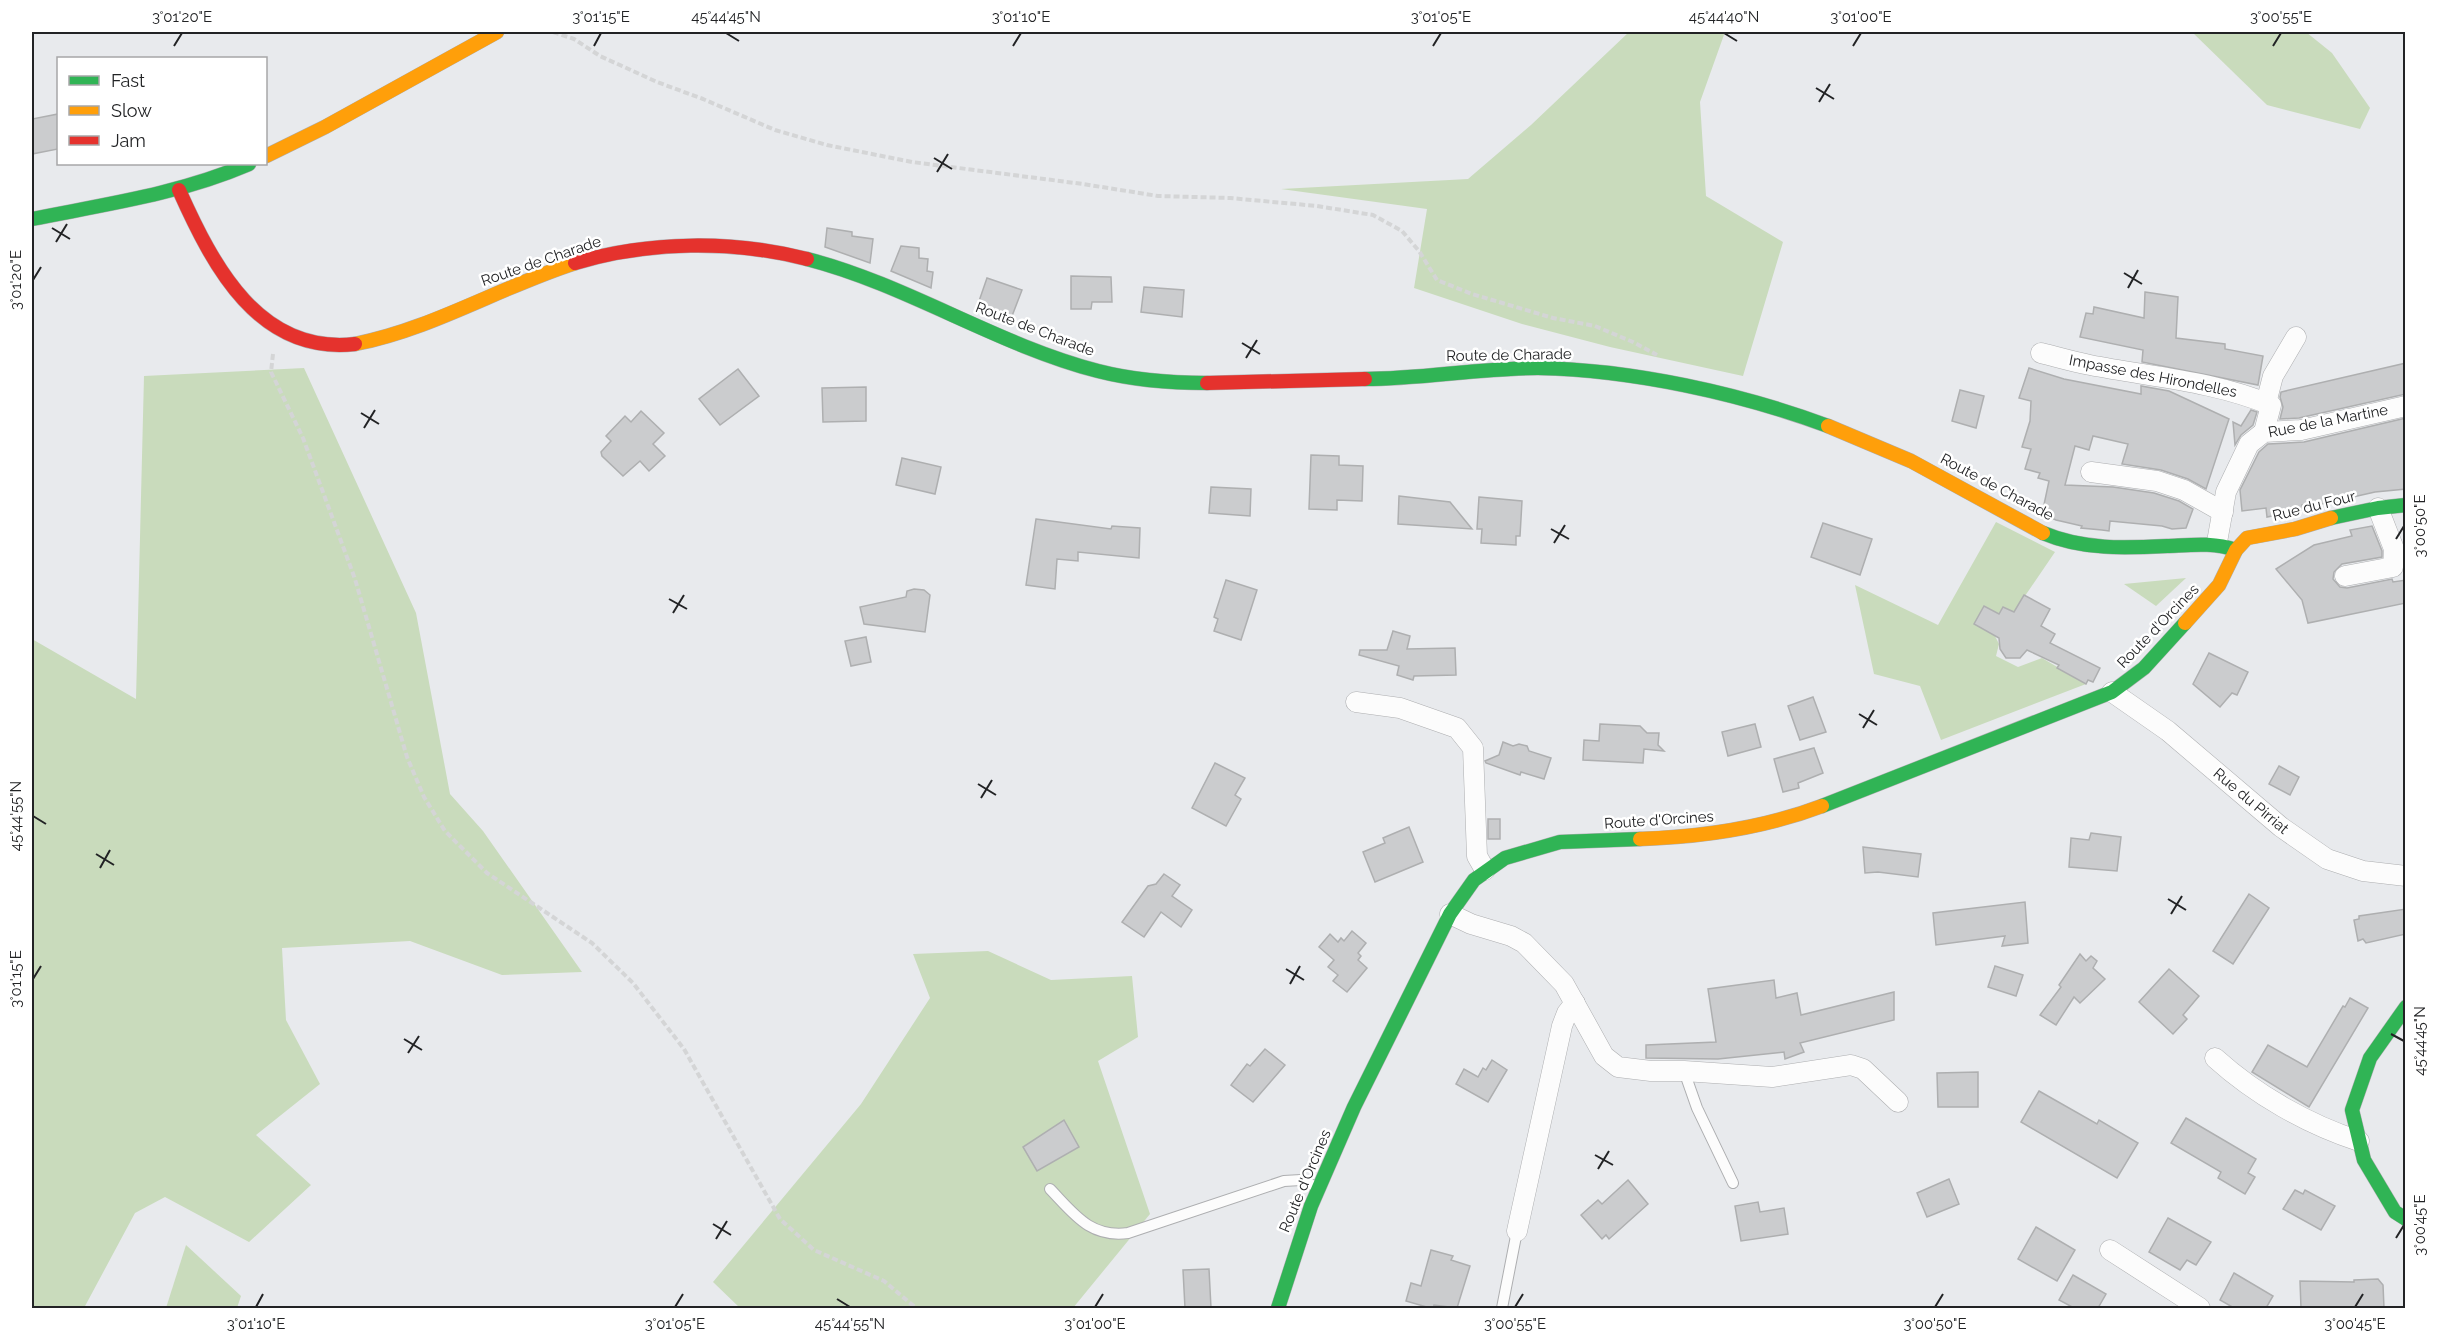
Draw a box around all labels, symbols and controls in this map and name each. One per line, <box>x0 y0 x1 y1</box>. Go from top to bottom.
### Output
text: 3°01'20"E <box>152 8 212 26</box>
text: 3°01'15"E <box>572 8 630 26</box>
text: 45°44'45"N <box>691 8 761 26</box>
text: 3°01'10"E <box>992 8 1050 26</box>
text: 3°01'05"E <box>1411 8 1471 26</box>
text: 45°44'40"N <box>1689 8 1759 26</box>
text: 3°01'00"E <box>1830 8 1892 26</box>
text: 3°00'55"E <box>2250 8 2312 26</box>
legend <box>57 57 267 165</box>
text: Fast <box>111 70 145 91</box>
text: Slow <box>111 100 152 121</box>
text: Jam <box>111 130 146 151</box>
street label: Route de Charade <box>479 232 604 290</box>
text: 3°01'20"E <box>7 250 25 310</box>
street label: Route de Charade <box>973 298 1097 360</box>
street label: Route de Charade <box>1446 345 1572 365</box>
street label: Impasse des Hirondelles <box>2068 351 2238 401</box>
street label: Rue de la Martine <box>2267 401 2390 441</box>
street label: Route de Charade <box>1937 450 2057 525</box>
street label: Rue du Four <box>2271 487 2358 525</box>
text: 3°00'50"E <box>2411 494 2429 558</box>
street label: Route d'Orcines <box>2113 580 2203 672</box>
street label: Rue du Pirriat <box>2210 764 2292 838</box>
text: 45°44'55"N <box>7 781 25 851</box>
street label: Route d'Orcines <box>1604 807 1714 833</box>
text: 3°01'15"E <box>7 950 25 1008</box>
text: 45°44'45"N <box>2411 1006 2429 1076</box>
street label: Route d'Orcines <box>1275 1127 1335 1235</box>
text: 3°00'45"E <box>2411 1194 2429 1256</box>
text: 3°01'10"E <box>227 1315 285 1333</box>
text: 3°01'05"E <box>645 1315 705 1333</box>
text: 45°44'55"N <box>815 1315 885 1333</box>
text: 3°01'00"E <box>1064 1315 1126 1333</box>
text: 3°00'55"E <box>1484 1315 1546 1333</box>
text: 3°00'50"E <box>1903 1315 1967 1333</box>
text: 3°00'45"E <box>2324 1315 2386 1333</box>

